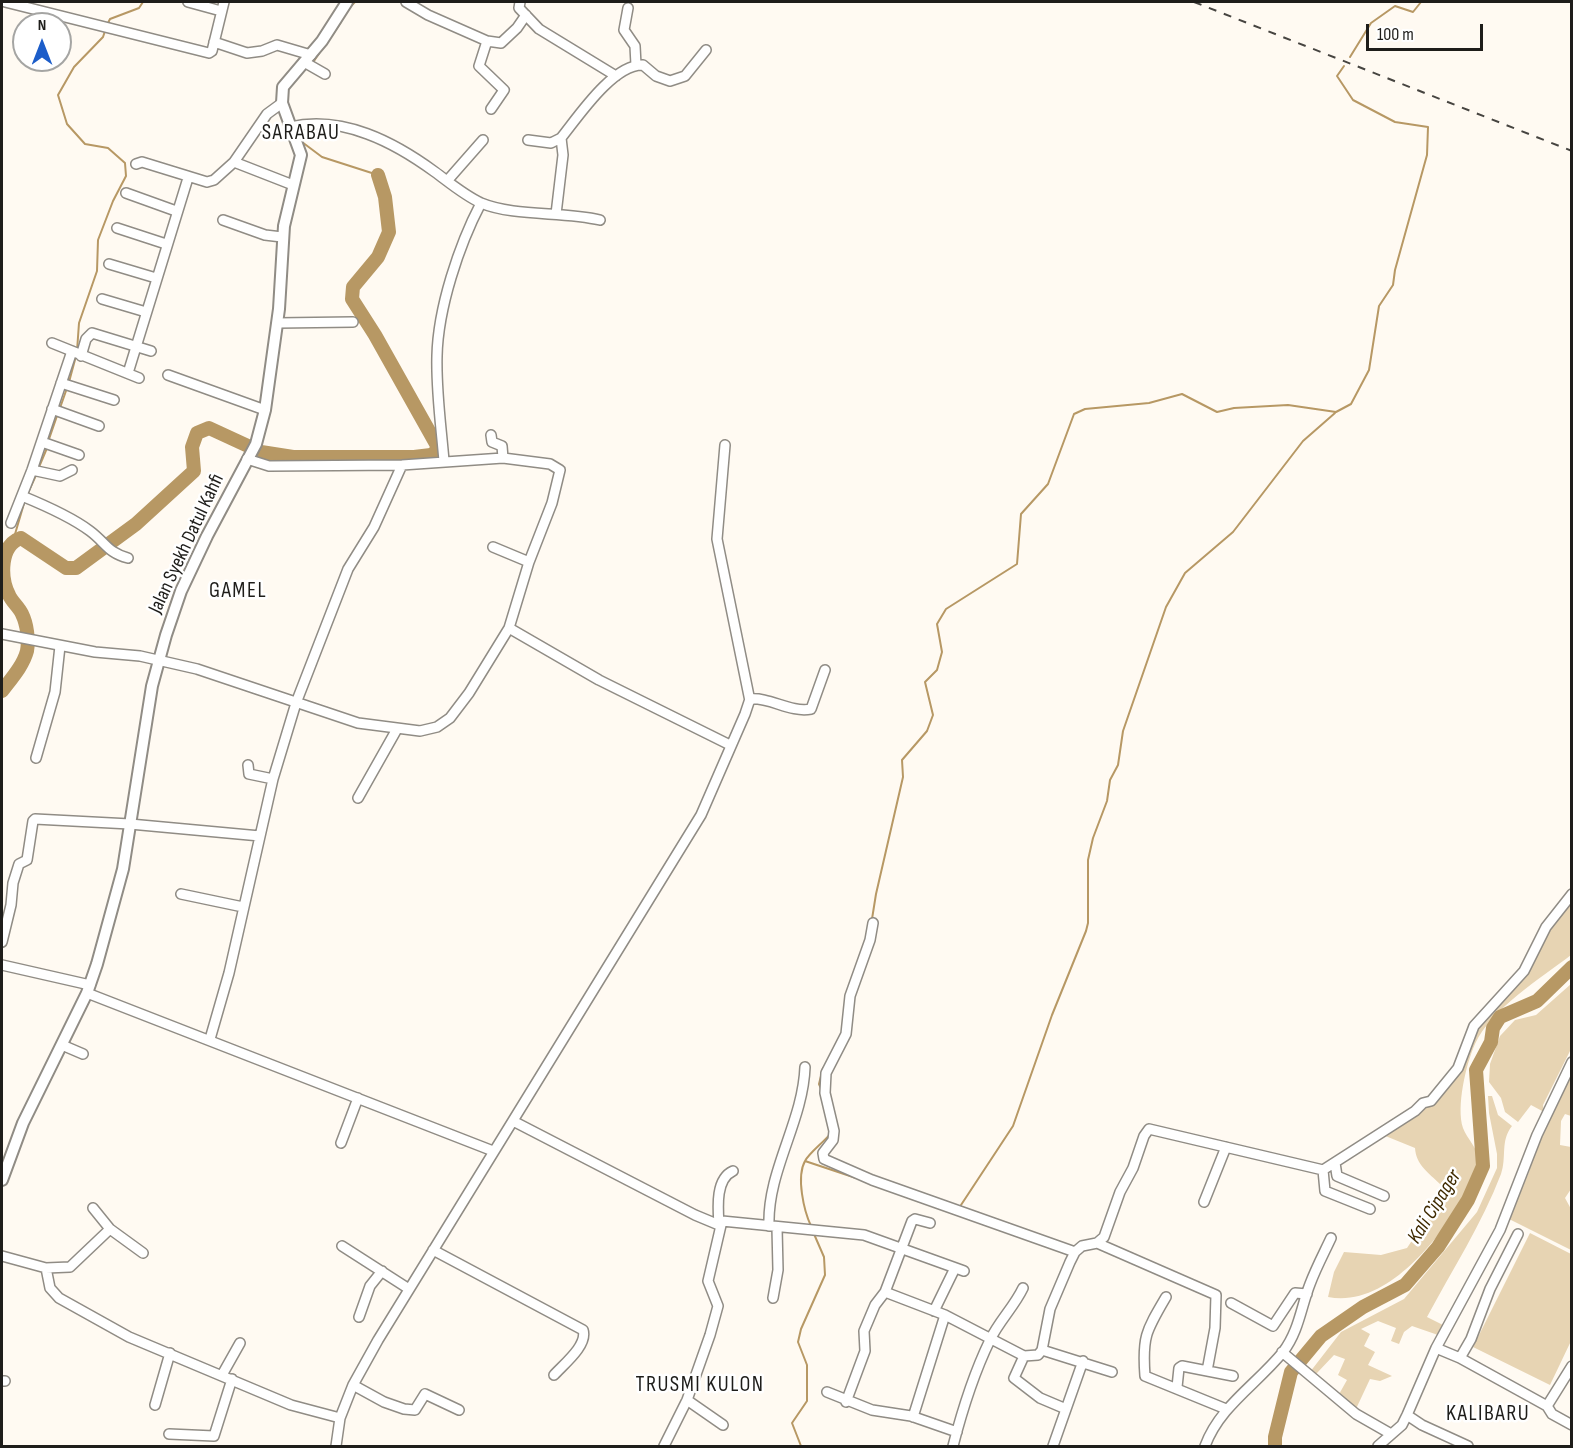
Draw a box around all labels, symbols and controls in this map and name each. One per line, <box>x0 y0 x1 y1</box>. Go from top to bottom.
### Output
north arrow <box>12 12 72 72</box>
scale bar <box>1369 12 1486 50</box>
text: N <box>38 16 46 35</box>
text: 100 m <box>1377 24 1414 45</box>
district label: SARABAU <box>262 120 340 146</box>
street label: Jalan Syekh Datul Kahfi <box>144 470 230 618</box>
district label: GAMEL <box>209 578 267 604</box>
water label: Kali Cipager <box>1403 1165 1467 1249</box>
district label: TRUSMI KULON <box>636 1372 764 1398</box>
district label: KALIBARU <box>1446 1401 1530 1427</box>

